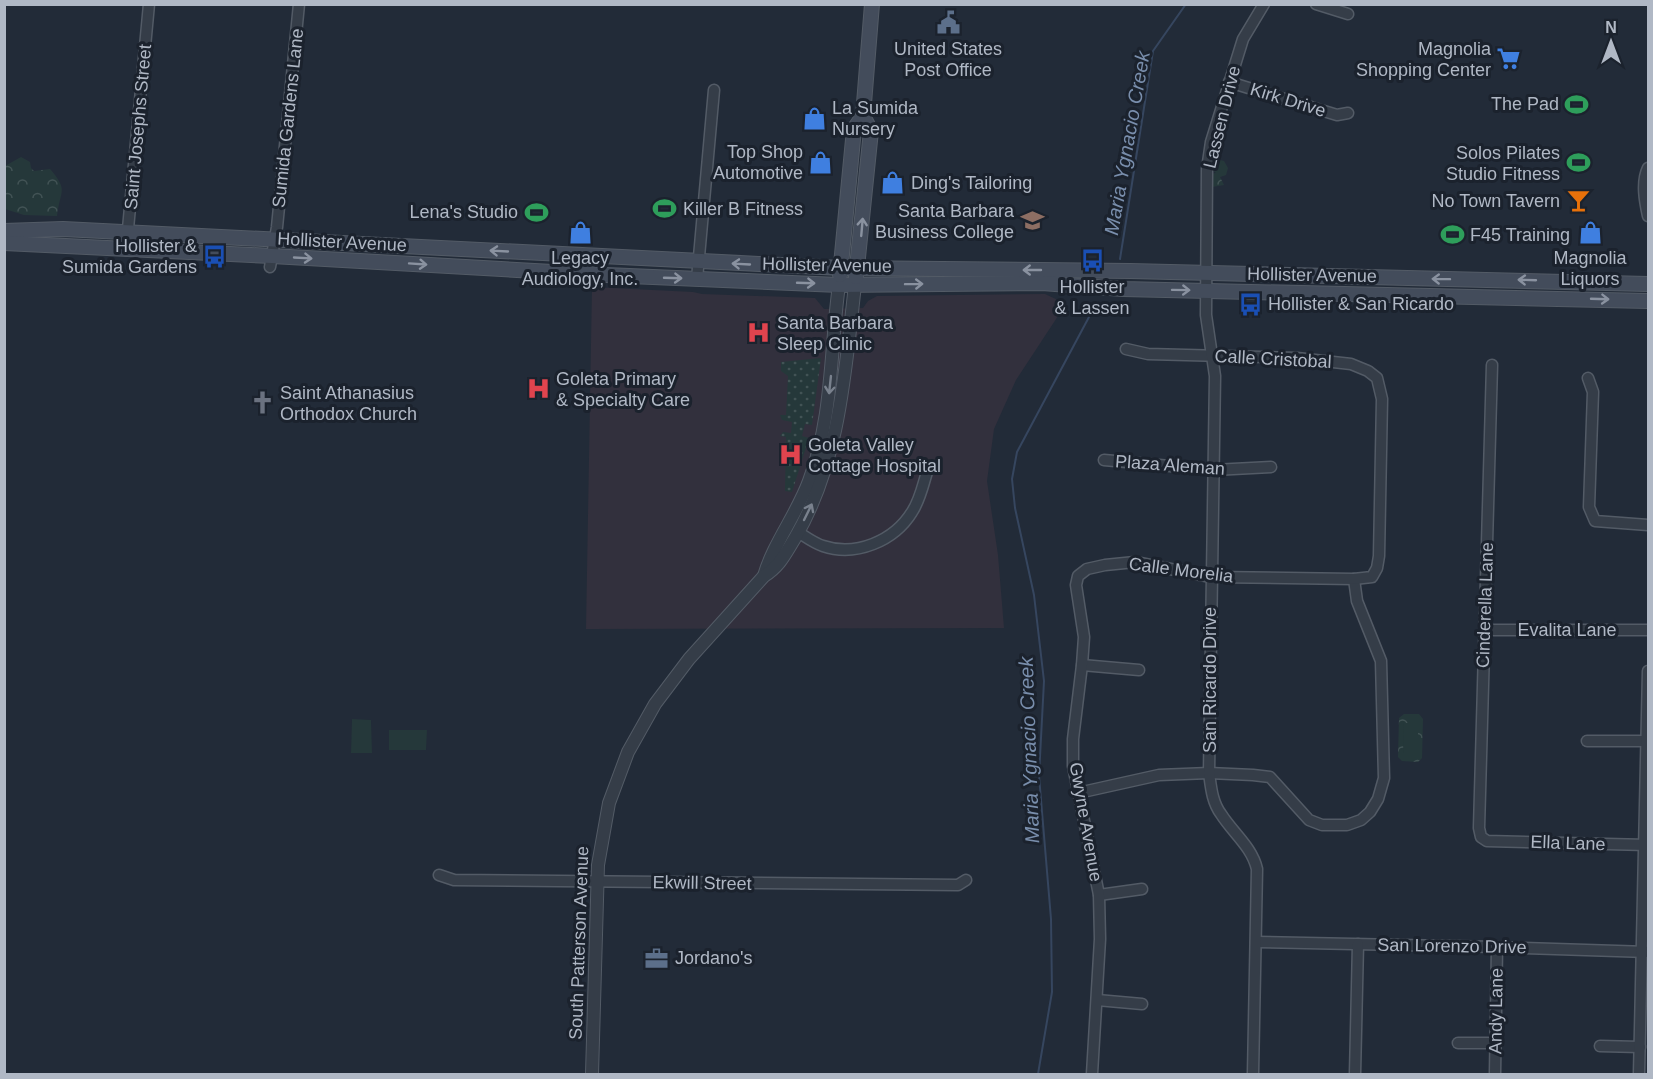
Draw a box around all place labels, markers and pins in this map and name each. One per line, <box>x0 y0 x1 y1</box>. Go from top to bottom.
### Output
public building icon: United States Post Office <box>935 10 961 36</box>
place label: United States Post Office <box>894 39 1002 80</box>
place label: Magnolia Shopping Center <box>1356 39 1492 80</box>
supermarket icon: Magnolia Shopping Center <box>1496 46 1522 72</box>
sports icon: The Pad <box>1564 91 1590 117</box>
place label: The Pad <box>1491 94 1559 114</box>
place label: La Sumida Nursery <box>832 98 919 139</box>
shop icon: La Sumida Nursery <box>801 105 827 131</box>
place label: Top Shop Automotive <box>713 142 803 183</box>
place label: Solos Pilates Studio Fitness <box>1446 143 1560 184</box>
shop icon: Top Shop Automotive <box>808 149 834 175</box>
sports icon: Solos Pilates Studio Fitness <box>1565 150 1591 176</box>
shop icon: Ding's Tailoring <box>880 170 906 196</box>
place label: Ding's Tailoring <box>911 173 1032 193</box>
bar icon: No Town Tavern <box>1565 188 1591 214</box>
place label: No Town Tavern <box>1432 191 1560 211</box>
sports icon: Killer B Fitness <box>652 196 678 222</box>
sports icon: Lena's Studio <box>523 199 549 225</box>
place label: Killer B Fitness <box>683 199 803 219</box>
place label: Santa Barbara Business College <box>875 201 1015 242</box>
place label: Lena's Studio <box>409 202 518 222</box>
school or university icon: Santa Barbara Business College <box>1019 208 1045 234</box>
shop icon: Legacy Audiology, Inc. <box>567 219 593 245</box>
shop icon: Magnolia Liquors <box>1577 219 1603 245</box>
sports icon: F45 Training <box>1439 222 1465 248</box>
place label: F45 Training <box>1470 225 1570 245</box>
place label: Hollister & Sumida Gardens <box>62 236 197 277</box>
bus stop icon: Hollister & Sumida Gardens <box>202 243 228 269</box>
place label: Legacy Audiology, Inc. <box>522 248 638 289</box>
bus stop icon: Hollister & Lassen <box>1079 248 1105 274</box>
place label: Magnolia Liquors <box>1553 248 1628 289</box>
place label: Hollister & Lassen <box>1054 277 1130 318</box>
bus stop icon: Hollister & San Ricardo <box>1237 291 1263 317</box>
place label: Hollister & San Ricardo <box>1268 294 1454 314</box>
place label: Santa Barbara Sleep Clinic <box>777 313 894 354</box>
hospital icon: Santa Barbara Sleep Clinic <box>746 320 772 346</box>
place label: Goleta Primary & Specialty Care <box>556 369 690 410</box>
hospital icon: Goleta Primary & Specialty Care <box>525 376 551 402</box>
place label: Saint Athanasius Orthodox Church <box>280 383 417 424</box>
church icon: Saint Athanasius Orthodox Church <box>249 390 275 416</box>
place label: Goleta Valley Cottage Hospital <box>808 435 941 476</box>
hospital icon: Goleta Valley Cottage Hospital <box>777 442 803 468</box>
office icon: Jordano's <box>644 945 670 971</box>
place label: Jordano's <box>675 948 752 968</box>

